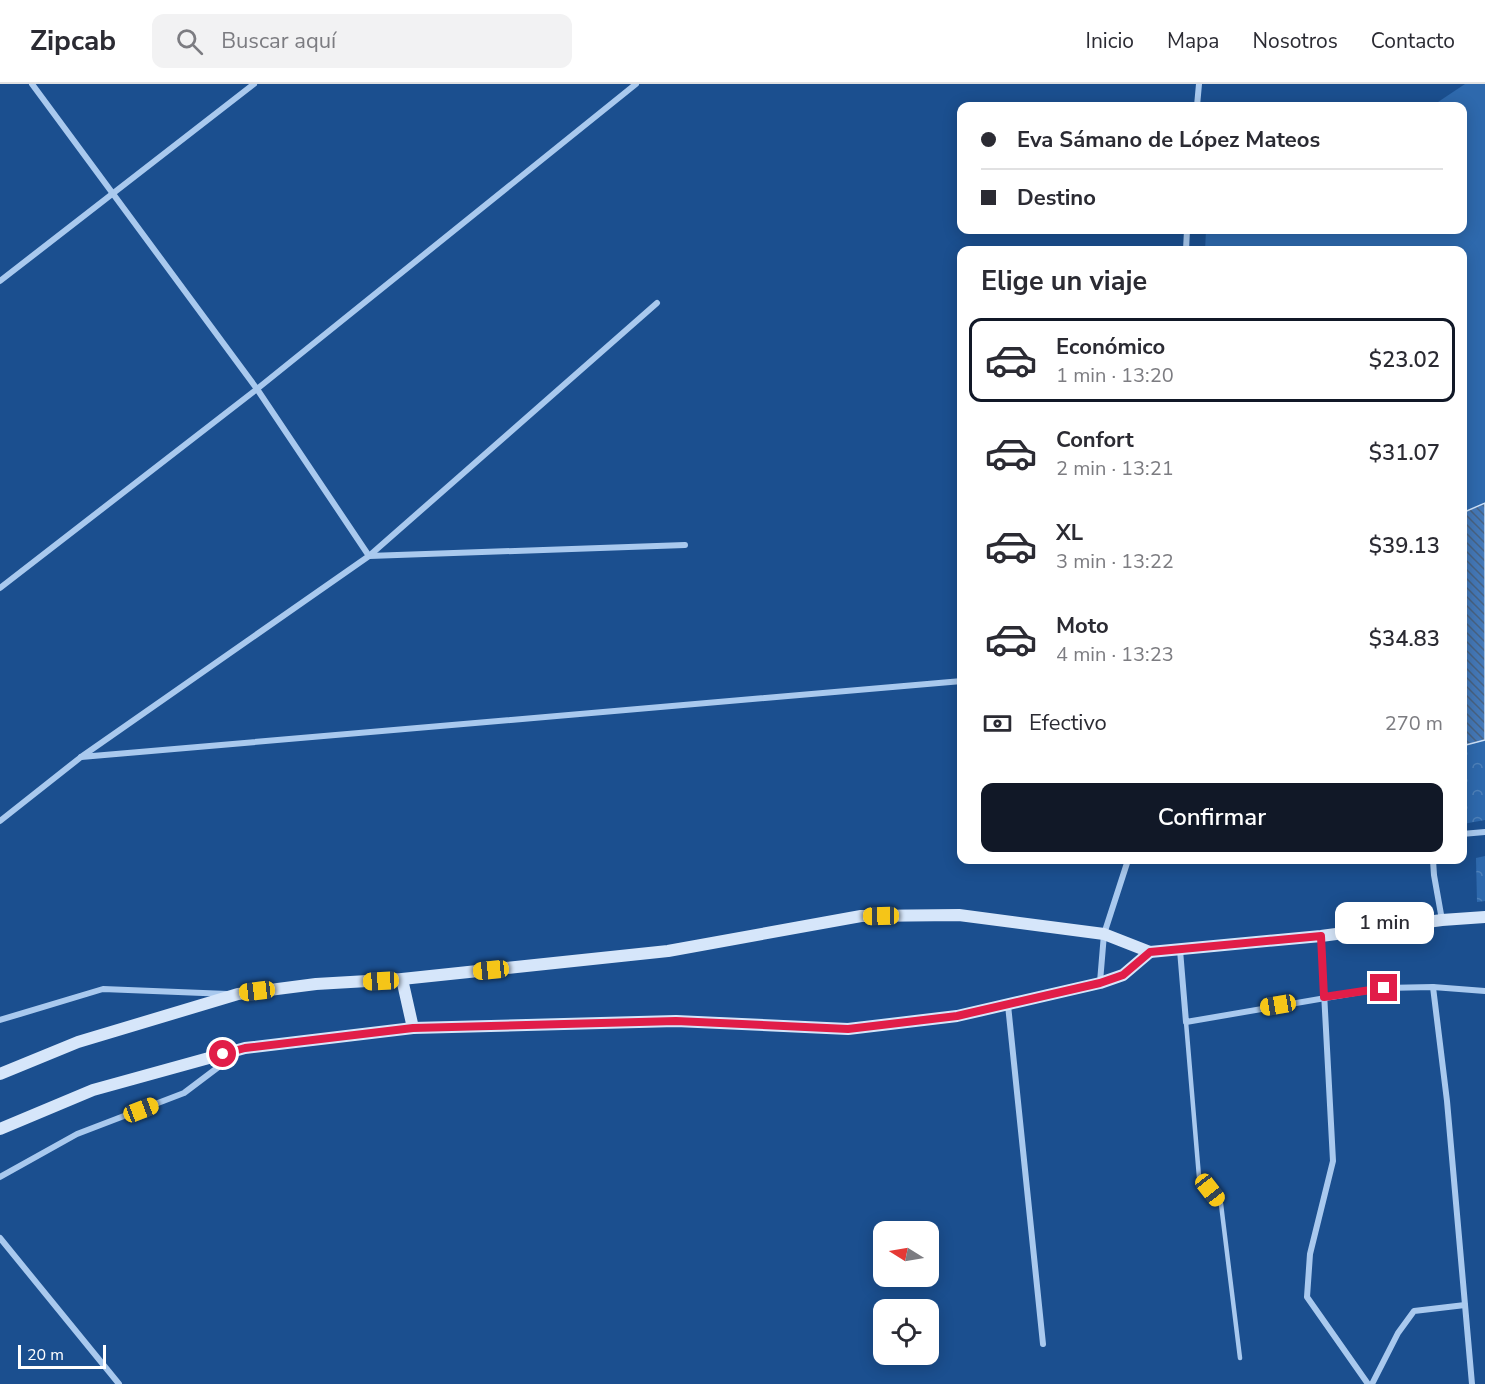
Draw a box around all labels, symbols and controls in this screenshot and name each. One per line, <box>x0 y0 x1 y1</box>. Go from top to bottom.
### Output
search box <box>152 14 572 68</box>
text: Zipcab <box>30 22 116 60</box>
icon: search <box>173 25 206 58</box>
text: Buscar aquí <box>221 26 336 56</box>
text: Inicio <box>1086 27 1134 55</box>
text: Mapa <box>1167 27 1219 55</box>
text: Nosotros <box>1252 27 1338 55</box>
text: Contacto <box>1371 27 1455 55</box>
text: Eva Sámano de López Mateos <box>1017 125 1320 155</box>
text: Destino <box>1017 183 1096 213</box>
text: Elige un viaje <box>981 263 1147 300</box>
text: Económico <box>1056 332 1165 362</box>
icon: car <box>984 333 1038 387</box>
text: $23.02 <box>1369 345 1440 375</box>
text: 1 min · 13:20 <box>1056 362 1174 389</box>
text: Confort <box>1056 425 1134 455</box>
icon: car <box>984 426 1038 480</box>
text: $31.07 <box>1369 438 1440 468</box>
text: 2 min · 13:21 <box>1056 455 1174 482</box>
text: XL <box>1056 518 1083 548</box>
icon: car <box>984 519 1038 573</box>
text: $39.13 <box>1369 531 1440 561</box>
text: 3 min · 13:22 <box>1056 548 1174 575</box>
text: Moto <box>1056 611 1109 641</box>
icon: car <box>984 612 1038 666</box>
text: $34.83 <box>1369 624 1440 654</box>
text: 4 min · 13:23 <box>1056 641 1174 668</box>
icon: cash <box>981 707 1014 740</box>
text: Efectivo <box>1029 708 1107 738</box>
text: 270 m <box>1385 710 1443 737</box>
button: Confirmar <box>981 783 1443 852</box>
callout: 1 min <box>1334 901 1434 943</box>
car <box>863 907 899 925</box>
text: 1 min <box>1359 909 1410 936</box>
car <box>472 959 510 981</box>
car <box>363 971 399 991</box>
route end <box>1370 974 1397 1001</box>
car <box>238 980 276 1002</box>
car <box>1259 993 1297 1017</box>
route start <box>209 1040 236 1067</box>
car <box>121 1095 161 1125</box>
car <box>1192 1170 1228 1210</box>
north arrow <box>873 1221 939 1287</box>
map controls <box>873 1221 939 1365</box>
button: locate <box>873 1299 939 1365</box>
scale bar <box>18 1342 106 1370</box>
text: 20 m <box>27 1344 64 1366</box>

